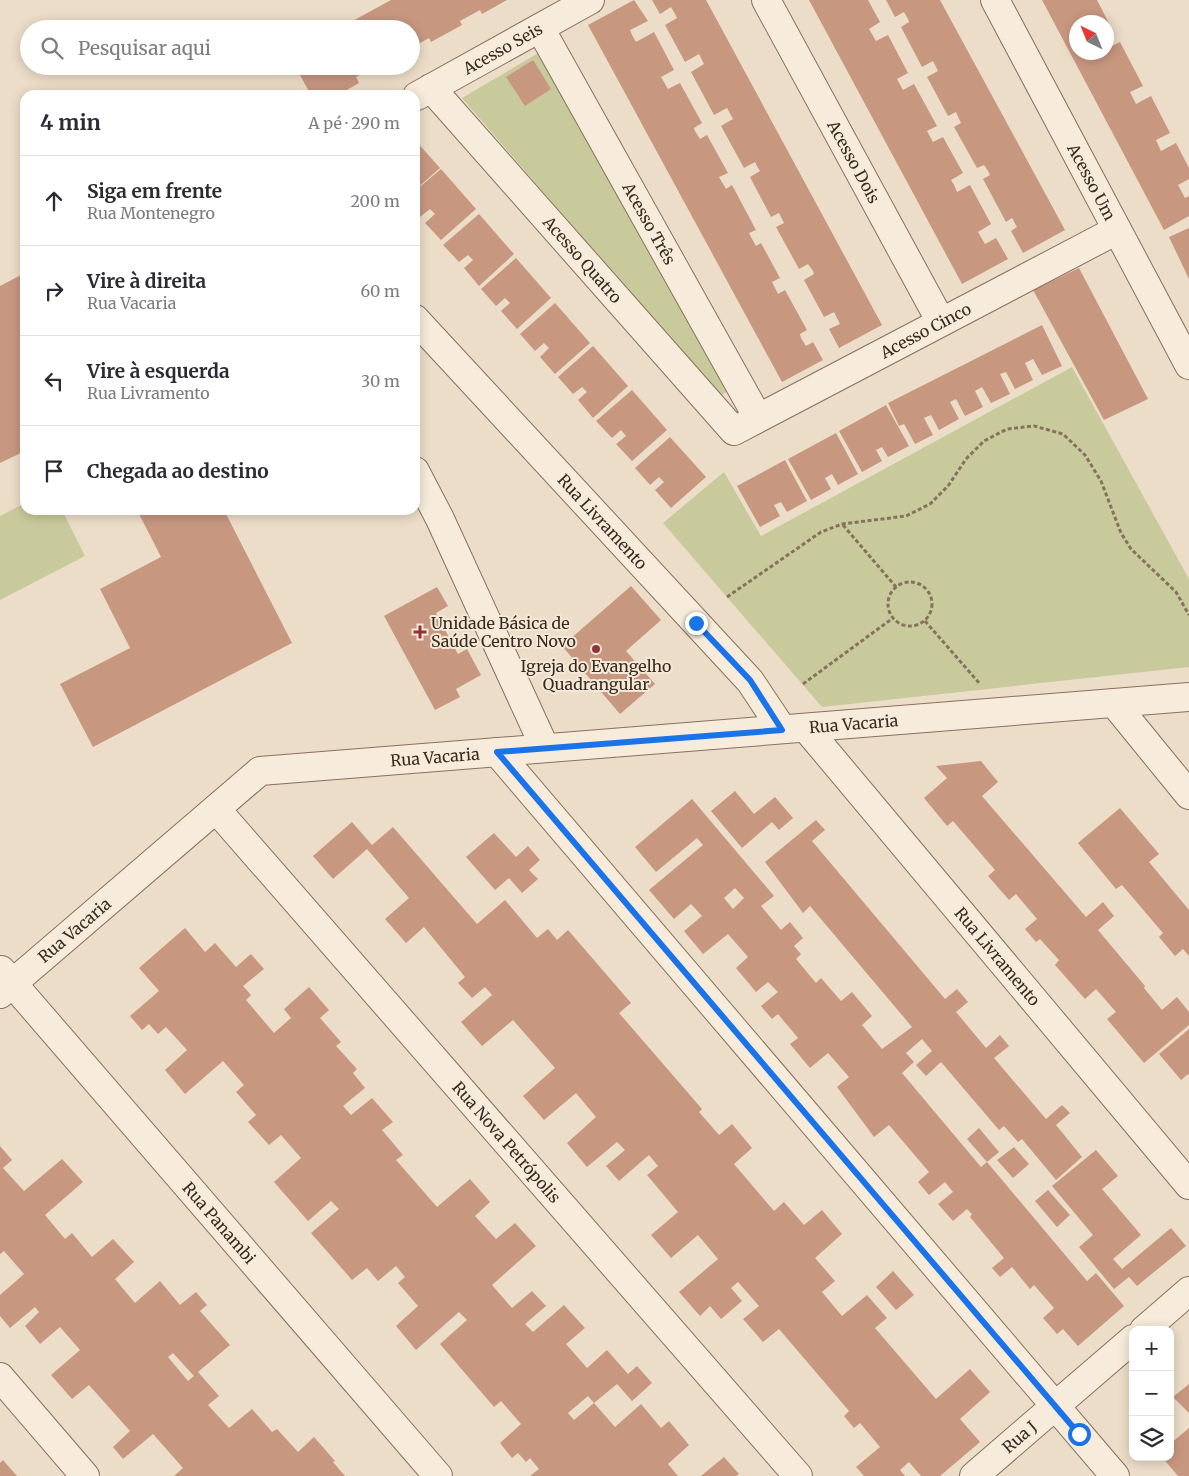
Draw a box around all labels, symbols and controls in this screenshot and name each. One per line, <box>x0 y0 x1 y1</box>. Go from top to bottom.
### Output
north arrow <box>1069 15 1114 60</box>
street label: Acesso Seis <box>459 18 546 79</box>
search box <box>20 20 420 75</box>
icon: search <box>38 34 66 62</box>
text: Pesquisar aqui <box>78 36 211 60</box>
text: 4 min <box>40 109 101 136</box>
text: A pé · 290 m <box>308 113 400 133</box>
street label: Acesso Dois <box>823 116 884 207</box>
street label: Acesso Um <box>1063 139 1120 224</box>
street label: Acesso Três <box>618 178 680 268</box>
text: Siga em frente <box>87 179 222 203</box>
icon: ahead <box>40 187 68 215</box>
text: 200 m <box>350 191 400 211</box>
text: Rua Montenegro <box>87 203 215 223</box>
street label: Acesso Quatro <box>538 211 626 307</box>
text: Vire à direita <box>87 269 206 293</box>
icon: right <box>40 277 68 305</box>
text: 60 m <box>360 281 400 301</box>
text: Rua Vacaria <box>87 293 176 313</box>
street label: Acesso Cinco <box>876 298 974 363</box>
text: Vire à esquerda <box>87 359 230 383</box>
icon: left <box>40 367 68 395</box>
text: 30 m <box>361 371 400 391</box>
text: Rua Livramento <box>87 383 210 403</box>
icon: arrive <box>40 457 68 485</box>
text: Chegada ao destino <box>87 459 269 483</box>
street label: Rua Livramento <box>553 470 651 573</box>
route end <box>685 612 708 635</box>
place label: Unidade Básica de Saúde Centro Novo <box>431 613 576 651</box>
marker: Unidade Básica de Saúde Centro Novo <box>413 625 427 639</box>
marker: Igreja do Evangelho Quadrangular <box>590 643 602 655</box>
place label: Igreja do Evangelho Quadrangular <box>521 656 671 694</box>
street label: Rua Vacaria <box>808 710 899 737</box>
street label: Rua Vacaria <box>390 744 481 771</box>
street label: Rua Vacaria <box>34 893 115 967</box>
street label: Rua Livramento <box>950 903 1044 1010</box>
street label: Rua Nova Petrópolis <box>448 1077 565 1207</box>
street label: Rua Panambi <box>179 1178 260 1268</box>
map controls <box>1129 1326 1174 1461</box>
button: + <box>1129 1326 1174 1371</box>
button: − <box>1129 1371 1174 1416</box>
street label: Rua J <box>998 1416 1041 1457</box>
button: layers <box>1129 1416 1174 1461</box>
route start <box>1068 1423 1091 1446</box>

